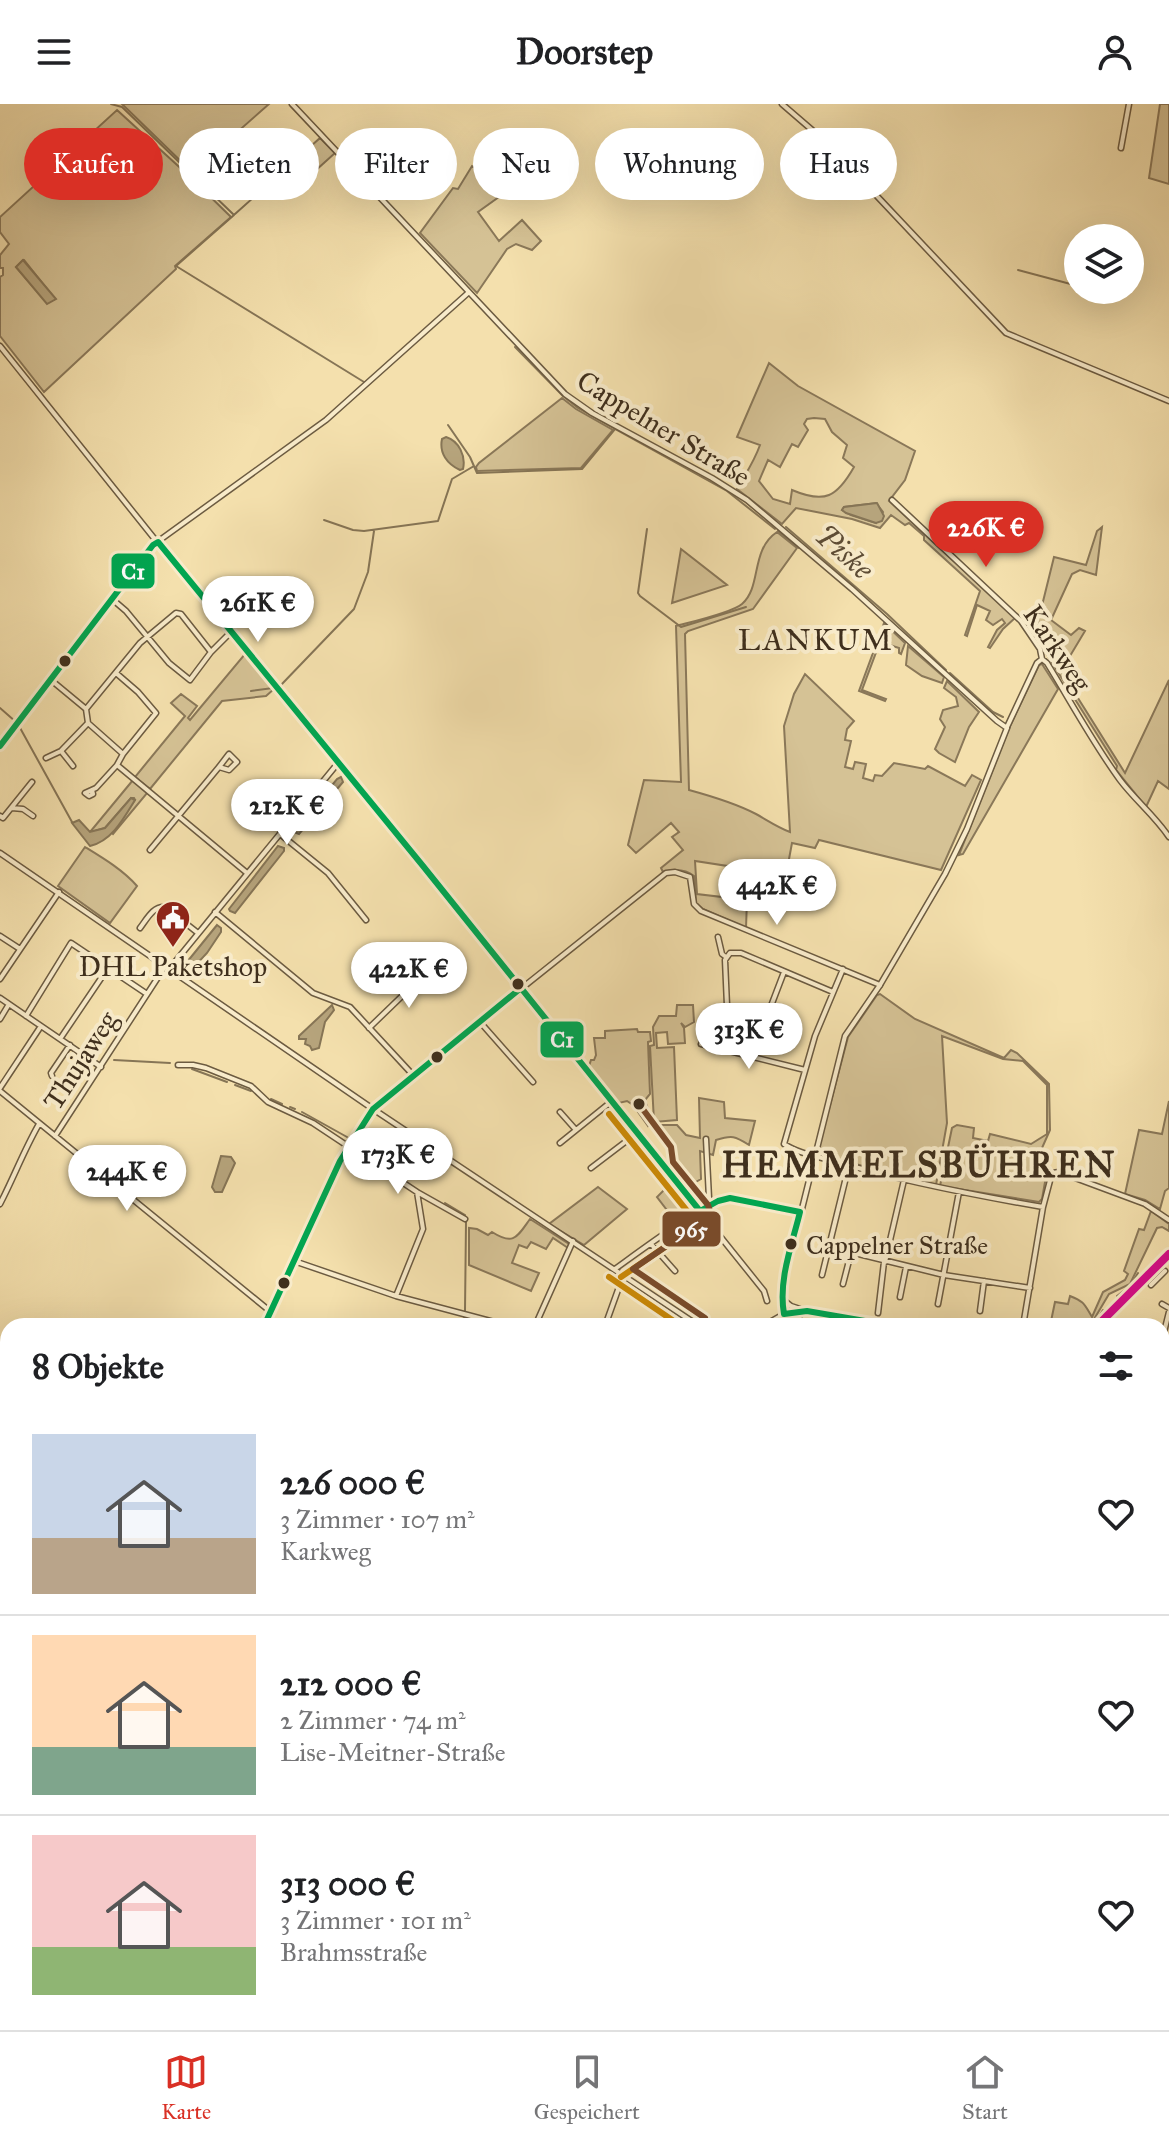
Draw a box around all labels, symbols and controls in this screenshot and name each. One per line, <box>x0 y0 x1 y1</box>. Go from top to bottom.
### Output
icon: menu <box>32 30 76 74</box>
text: Doorstep <box>516 30 653 74</box>
icon: person <box>1093 30 1137 74</box>
chip: Kaufen <box>24 128 163 200</box>
chip: Mieten <box>179 128 319 200</box>
chip: Filter <box>335 128 457 200</box>
chip: Neu <box>473 128 579 200</box>
chip: Wohnung <box>595 128 764 200</box>
chip: Haus <box>780 128 897 200</box>
map controls <box>1064 224 1144 304</box>
button: layers <box>1064 224 1144 304</box>
street label: Cappelner Straße <box>571 363 757 494</box>
pin: 226K € <box>921 501 1051 569</box>
text: 226K € <box>947 511 1025 543</box>
water label: Piske <box>808 517 881 588</box>
line badge: C1 <box>110 552 156 590</box>
text: C1 <box>121 558 145 585</box>
pin: 261K € <box>193 576 323 644</box>
text: 261K € <box>220 586 296 618</box>
street label: Karkweg <box>1016 598 1100 699</box>
district label: LANKUM <box>738 622 894 658</box>
unlabelled marker <box>57 653 73 669</box>
pin: 212K € <box>222 779 352 847</box>
text: 212K € <box>249 789 325 821</box>
pin: 442K € <box>712 859 842 927</box>
text: 442K € <box>736 869 818 901</box>
public building icon: DHL Paketshop <box>154 899 192 949</box>
pin: 422K € <box>344 942 474 1010</box>
place label: DHL Paketshop <box>79 949 267 984</box>
text: 422K € <box>369 952 449 984</box>
unlabelled marker <box>510 976 526 992</box>
street label: Thujaweg <box>36 1003 126 1116</box>
pin: 313K € <box>684 1003 814 1071</box>
text: 313K € <box>714 1013 784 1045</box>
line badge: C1 <box>539 1020 585 1059</box>
text: C1 <box>550 1026 574 1053</box>
unlabelled marker <box>429 1049 445 1065</box>
unlabelled marker <box>631 1096 647 1112</box>
pin: 173K € <box>333 1128 463 1196</box>
text: 173K € <box>361 1138 435 1170</box>
district label: HEMMELSBÜHREN <box>722 1143 1116 1187</box>
pin: 244K € <box>62 1145 192 1213</box>
text: 244K € <box>86 1155 168 1187</box>
line badge: 965 <box>661 1210 722 1248</box>
text: 965 <box>674 1216 708 1243</box>
place label: Cappelner Straße <box>806 1229 988 1261</box>
marker: Cappelner Straße <box>783 1236 799 1252</box>
unlabelled marker <box>276 1275 292 1291</box>
icon: filters <box>1094 1344 1138 1388</box>
text: 8 Objekte <box>32 1346 164 1387</box>
text: 226 000 € <box>280 1462 425 1503</box>
icon: home <box>96 1466 192 1562</box>
icon: heart <box>1094 1492 1138 1536</box>
text: 3 Zimmer · 107 m² <box>280 1503 475 1535</box>
text: Karkweg <box>280 1535 371 1567</box>
text: 212 000 € <box>280 1663 422 1704</box>
icon: home <box>96 1667 192 1763</box>
icon: heart <box>1094 1693 1138 1737</box>
text: 2 Zimmer · 74 m² <box>280 1704 466 1736</box>
text: Lise-Meitner-Straße <box>280 1736 505 1768</box>
text: 313 000 € <box>280 1863 415 1904</box>
icon: home <box>96 1867 192 1963</box>
icon: heart <box>1094 1893 1138 1937</box>
text: 3 Zimmer · 101 m² <box>280 1904 471 1936</box>
text: Brahmsstraße <box>280 1936 427 1968</box>
tab: Karte <box>161 2050 211 2125</box>
tab: Gespeichert <box>534 2050 640 2125</box>
tab: Start <box>962 2050 1008 2125</box>

